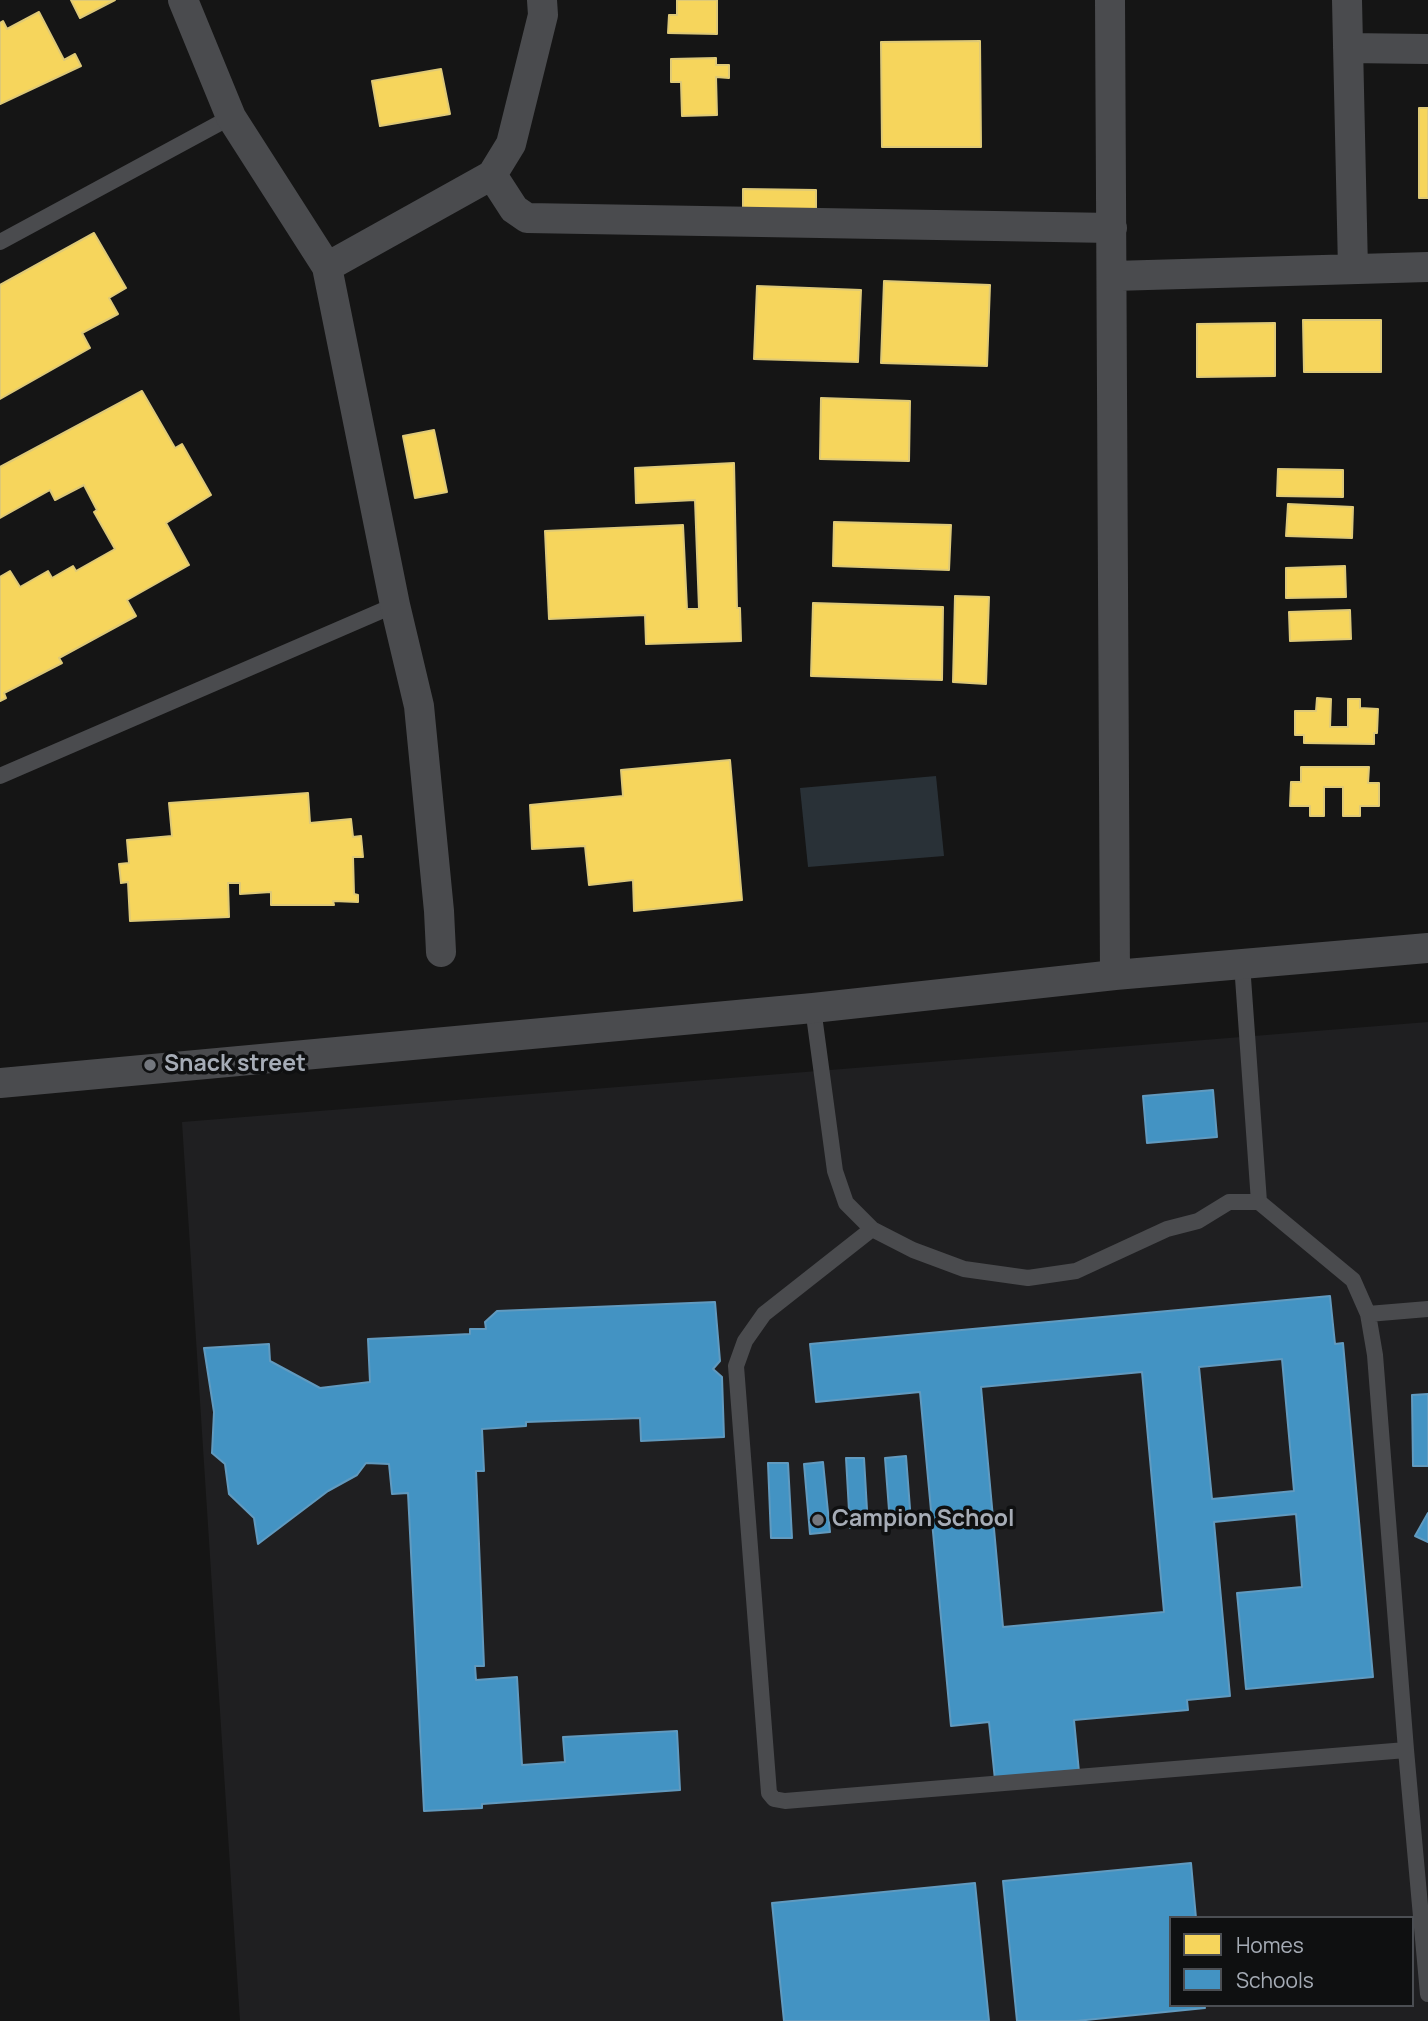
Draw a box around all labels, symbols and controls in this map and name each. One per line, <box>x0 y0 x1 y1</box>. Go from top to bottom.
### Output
place label: Snack street <box>164 1051 306 1079</box>
marker: Snack street <box>142 1057 158 1073</box>
place label: Campion School <box>832 1506 1014 1534</box>
marker: Campion School <box>810 1512 826 1528</box>
legend <box>1169 1916 1414 2007</box>
text: Homes <box>1236 1931 1304 1959</box>
text: Schools <box>1236 1966 1314 1994</box>

